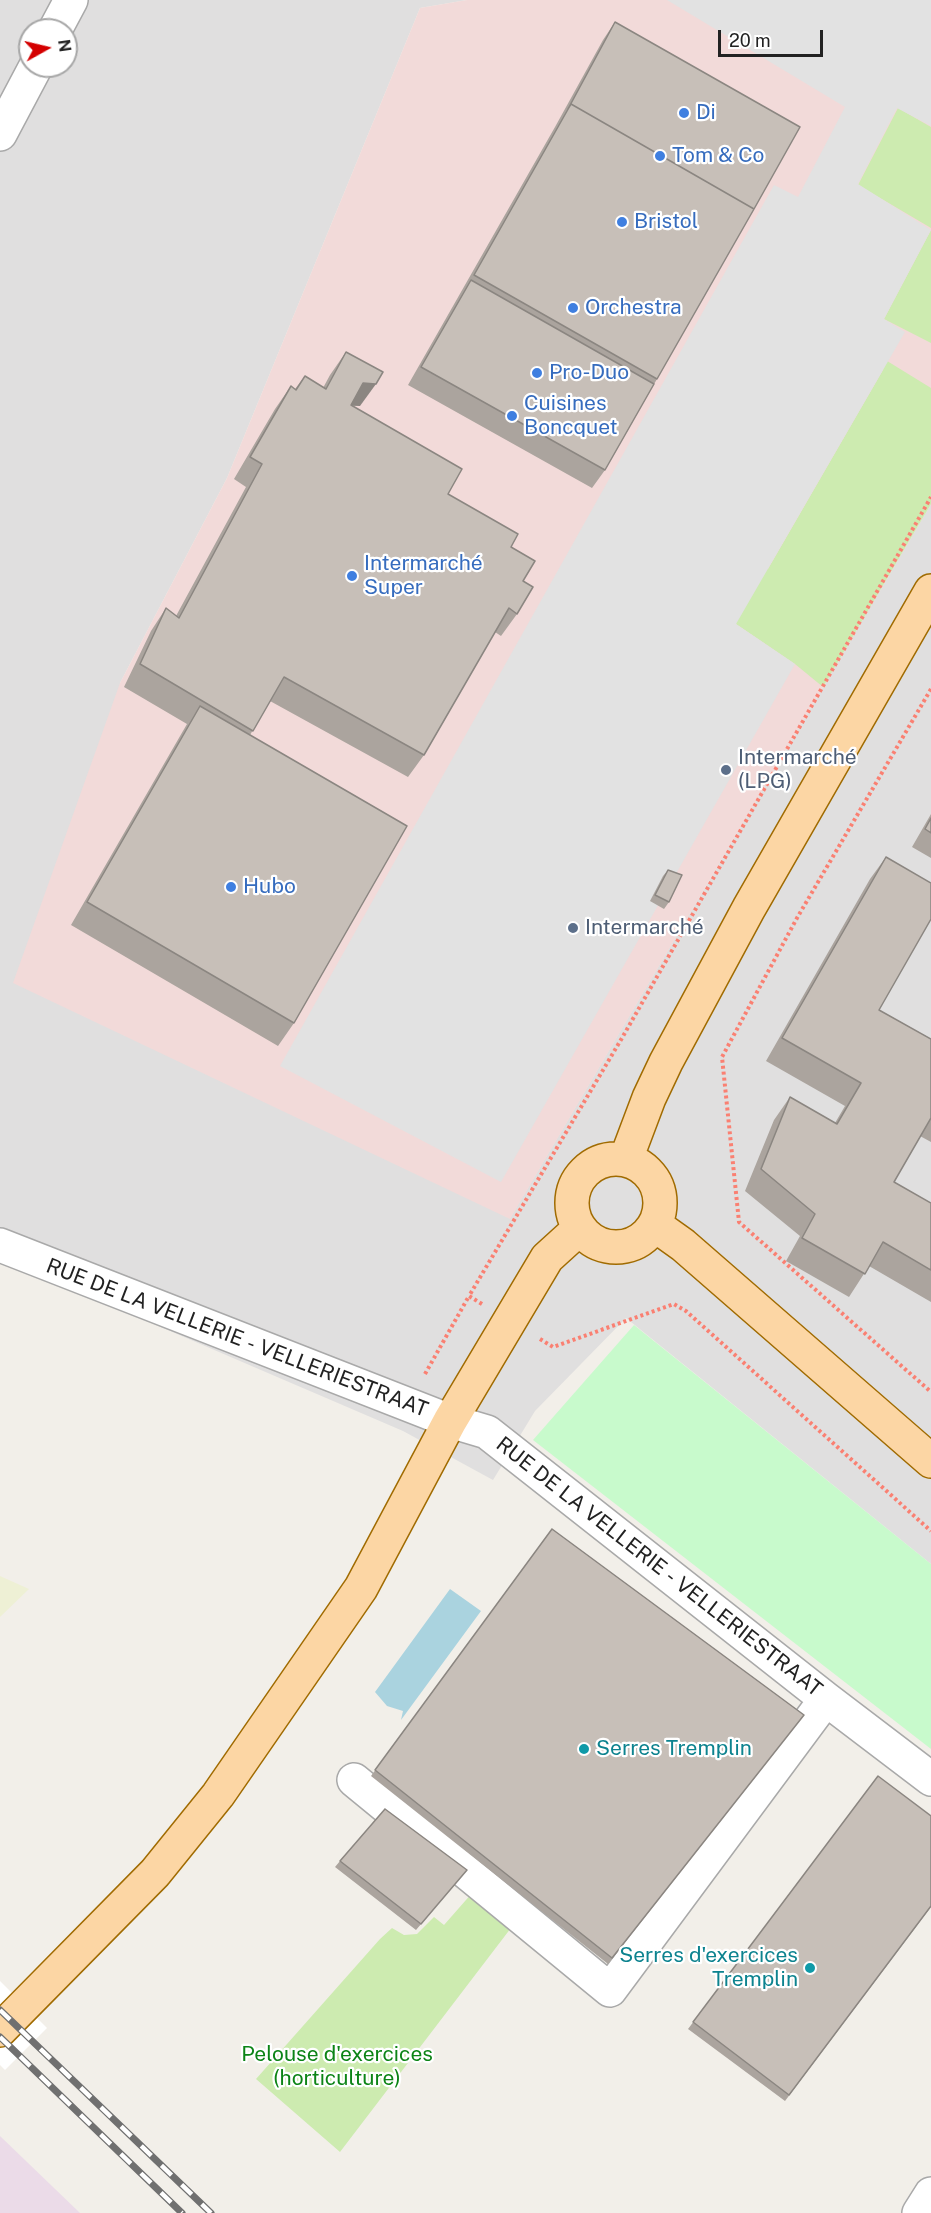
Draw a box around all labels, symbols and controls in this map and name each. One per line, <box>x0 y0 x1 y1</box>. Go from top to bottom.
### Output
north arrow <box>18 18 78 78</box>
scale bar <box>721 18 826 56</box>
text: 20 m <box>729 30 771 51</box>
text: N <box>54 38 75 53</box>
place label: Di <box>696 100 716 126</box>
marker: Di <box>677 106 691 120</box>
place label: Tom & Co <box>672 143 764 169</box>
marker: Tom & Co <box>653 149 667 163</box>
place label: Bristol <box>634 209 698 235</box>
marker: Bristol <box>615 215 629 229</box>
place label: Orchestra <box>585 295 682 321</box>
marker: Orchestra <box>566 301 580 315</box>
place label: Pro-Duo <box>549 360 629 386</box>
marker: Pro-Duo <box>530 366 544 380</box>
place label: Cuisines Boncquet <box>524 391 618 441</box>
marker: Cuisines Boncquet <box>505 409 519 423</box>
place label: Intermarché Super <box>364 551 483 601</box>
marker: Intermarché Super <box>345 569 359 583</box>
place label: Intermarché (LPG) <box>738 745 857 795</box>
marker: Intermarché (LPG) <box>719 763 733 777</box>
place label: Hubo <box>243 874 296 900</box>
marker: Hubo <box>224 880 238 894</box>
place label: Intermarché <box>585 915 704 941</box>
marker: Intermarché <box>566 921 580 935</box>
street label: RUE DE LA VELLERIE - VELLERIESTRAAT <box>43 1253 431 1423</box>
street label: RUE DE LA VELLERIE - VELLERIESTRAAT <box>491 1432 827 1702</box>
place label: Serres Tremplin <box>596 1736 752 1762</box>
marker: Serres Tremplin <box>577 1742 591 1756</box>
place label: Serres d'exercices Tremplin <box>619 1943 798 1993</box>
marker: Serres d'exercices Tremplin <box>803 1961 817 1975</box>
park label: Pelouse d'exercices (horticulture) <box>241 2042 433 2092</box>

